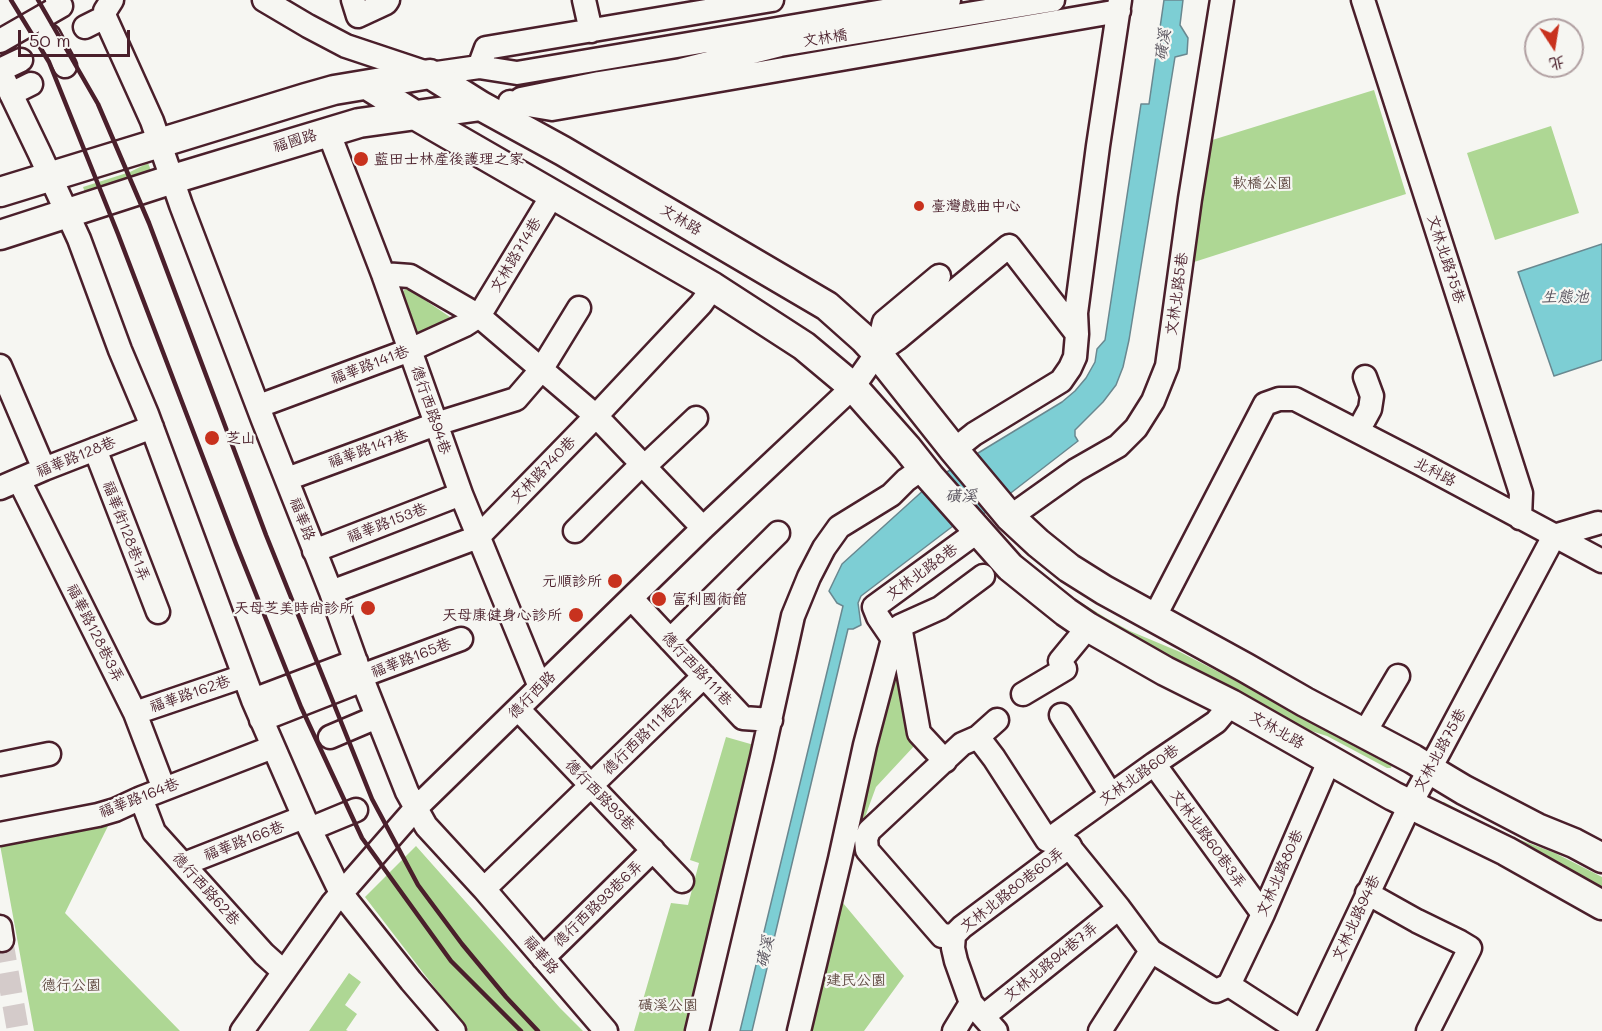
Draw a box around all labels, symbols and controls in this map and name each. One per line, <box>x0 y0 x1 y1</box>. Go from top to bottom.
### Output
scale bar <box>21 18 134 56</box>
north arrow <box>1524 18 1584 78</box>
street label: 文林橋 <box>801 26 849 50</box>
text: 50 m <box>29 28 71 52</box>
water label: 磺溪 <box>1151 28 1175 62</box>
text: 北 <box>1547 52 1567 76</box>
street label: 福國路 <box>271 126 319 156</box>
marker: 藍田士林產後護理之家 <box>352 150 370 168</box>
place label: 藍田士林產後護理之家 <box>374 150 524 168</box>
park label: 軟橋公園 <box>1232 174 1292 192</box>
place label: 臺灣戲曲中心 <box>931 197 1021 215</box>
marker: 臺灣戲曲中心 <box>912 199 926 213</box>
street label: 文林路 <box>657 201 705 239</box>
street label: 文林北路75巷 <box>1423 212 1469 306</box>
street label: 文林路714巷 <box>487 214 545 296</box>
street label: 文林北路5巷 <box>1162 251 1192 337</box>
water label: 生態池 <box>1541 287 1589 307</box>
street label: 福華路141巷 <box>328 342 412 388</box>
street label: 德行西路94巷 <box>407 363 455 457</box>
street label: 福華路147巷 <box>326 426 410 472</box>
marker: 芝山 <box>203 429 221 447</box>
place label: 芝山 <box>226 429 256 447</box>
street label: 福華路128巷 <box>34 433 118 481</box>
street label: 文林路740巷 <box>507 433 579 507</box>
street label: 北科路 <box>1411 453 1459 491</box>
street label: 福華街128巷1弄 <box>99 478 153 584</box>
water label: 磺溪 <box>945 486 977 506</box>
street label: 福華路 <box>286 495 318 543</box>
street label: 福華路153巷 <box>344 500 430 546</box>
street label: 文林北路8巷 <box>883 540 961 604</box>
place label: 元順診所 <box>542 572 602 590</box>
marker: 元順診所 <box>606 572 624 590</box>
street label: 福華路128巷3弄 <box>62 581 128 685</box>
marker: 富利國術館 <box>650 590 668 608</box>
place label: 富利國術館 <box>672 590 747 608</box>
place label: 天母芝美時尚診所 <box>234 599 354 617</box>
marker: 天母芝美時尚診所 <box>359 599 377 617</box>
place label: 天母康健身心診所 <box>442 606 562 624</box>
marker: 天母康健身心診所 <box>567 606 585 624</box>
street label: 德行西路111巷 <box>658 628 736 710</box>
street label: 福華路165巷 <box>368 634 454 682</box>
street label: 德行西路 <box>504 667 560 723</box>
street label: 福華路162巷 <box>147 672 233 716</box>
street label: 德行西路111巷2弄 <box>599 683 697 779</box>
street label: 文林北路75巷 <box>1410 705 1470 795</box>
street label: 文林北路 <box>1247 707 1307 753</box>
street label: 文林北路60巷 <box>1096 741 1182 809</box>
street label: 德行西路93巷 <box>561 755 639 835</box>
street label: 福華路164巷 <box>96 774 182 822</box>
street label: 文林北路60巷3弄 <box>1166 786 1250 892</box>
street label: 福華路166巷 <box>201 817 287 865</box>
street label: 文林北路80巷 <box>1253 827 1307 919</box>
street label: 文林北路80巷60弄 <box>957 844 1067 936</box>
street label: 德行西路62巷 <box>168 849 244 929</box>
street label: 德行西路93巷6弄 <box>550 857 646 951</box>
street label: 文林北路94巷 <box>1328 872 1384 964</box>
street label: 文林北路94巷7弄 <box>1000 919 1102 1005</box>
street label: 福華路 <box>520 932 562 978</box>
water label: 磺溪 <box>752 934 778 970</box>
park label: 建民公園 <box>826 971 886 989</box>
park label: 德行公園 <box>41 976 101 994</box>
park label: 磺溪公園 <box>638 996 698 1014</box>

